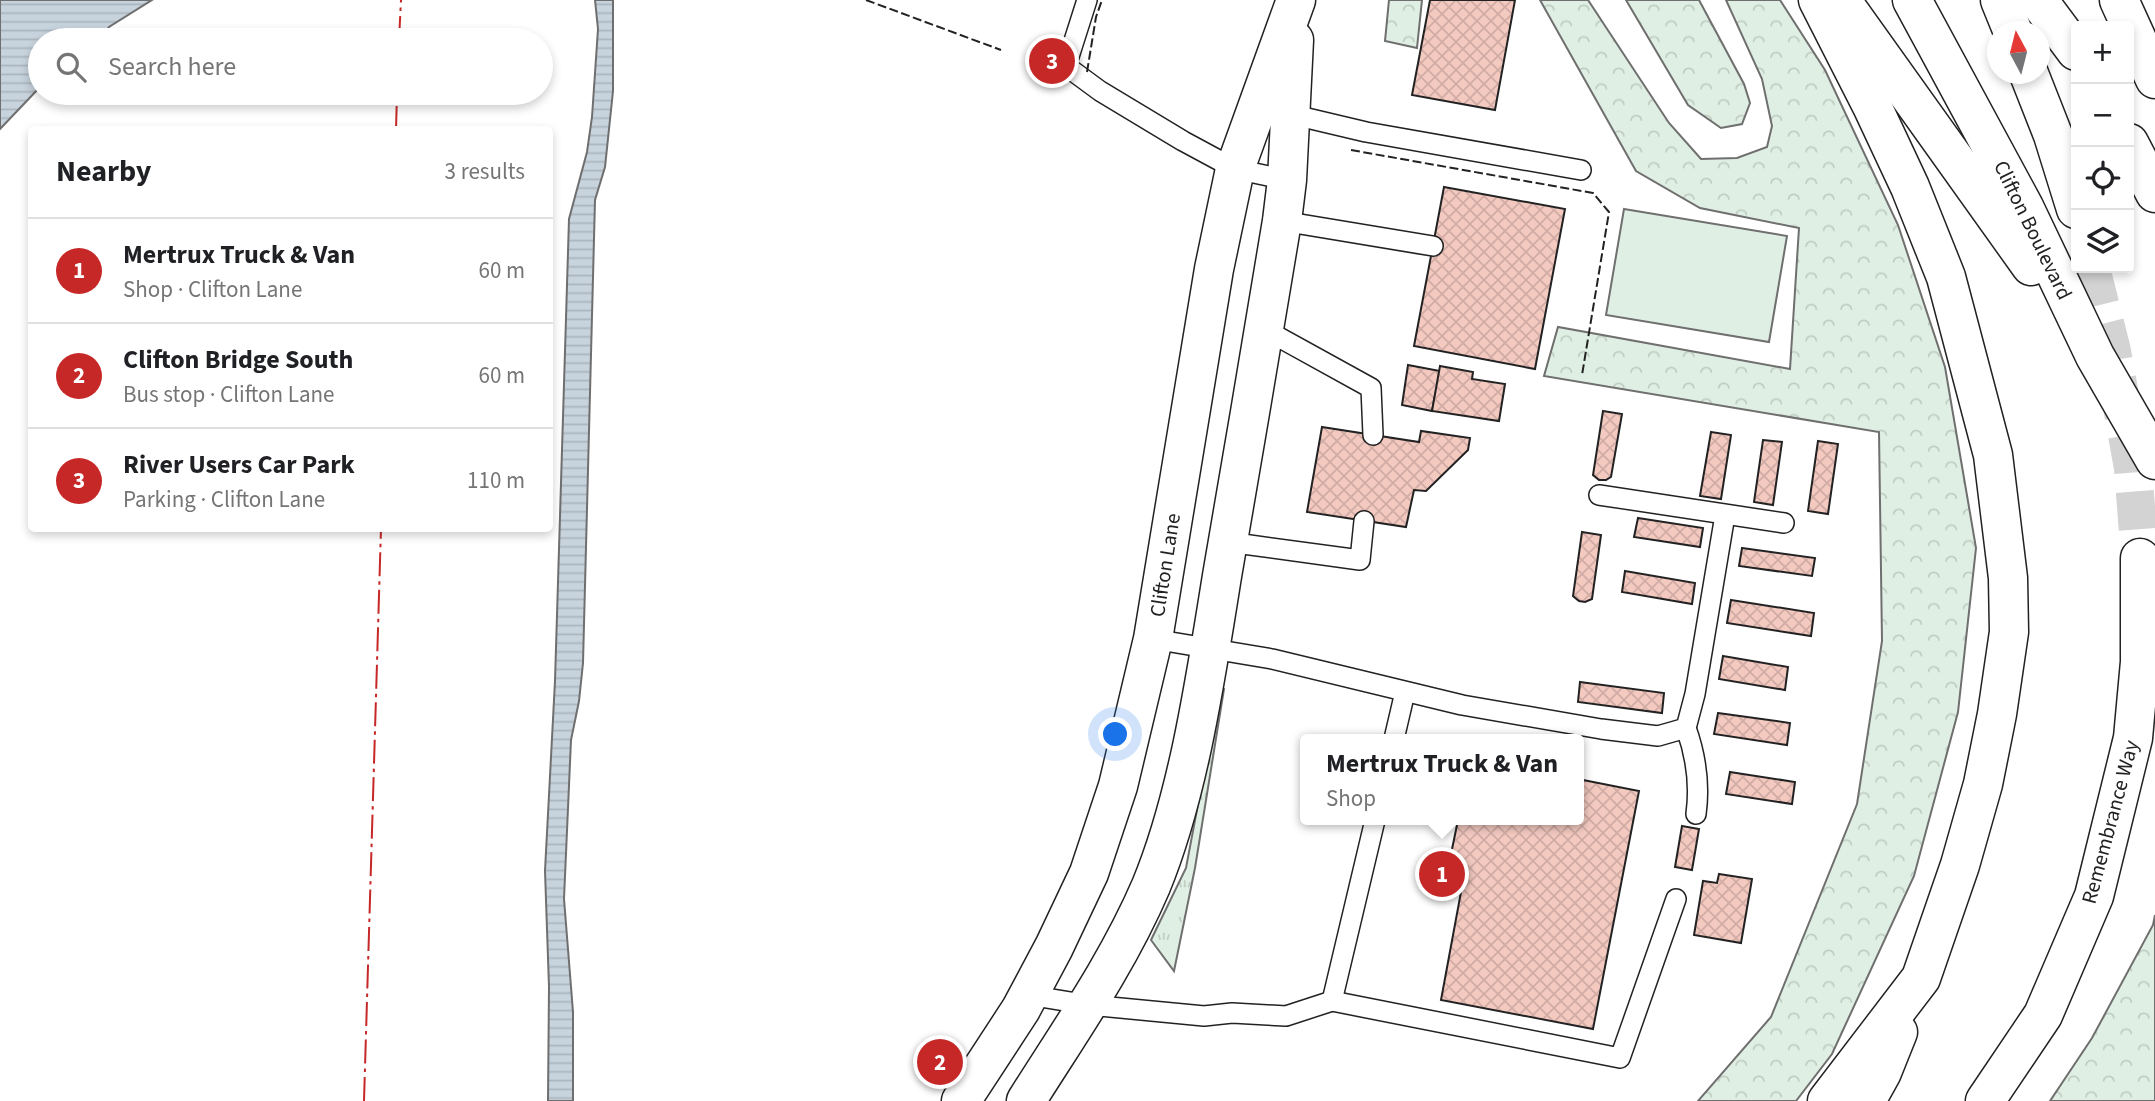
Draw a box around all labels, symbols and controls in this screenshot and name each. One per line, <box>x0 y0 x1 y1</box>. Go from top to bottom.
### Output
north arrow <box>1987 21 2050 84</box>
map controls <box>2071 21 2134 273</box>
button: + <box>2071 21 2134 84</box>
search box <box>28 28 553 105</box>
pin: 3 <box>1029 35 1075 87</box>
icon: search <box>52 48 90 86</box>
text: Search here <box>108 48 236 85</box>
button: − <box>2071 84 2134 147</box>
button: locate <box>2071 147 2134 210</box>
text: Nearby <box>56 150 151 193</box>
text: 3 results <box>445 155 525 188</box>
street label: Clifton Boulevard <box>1986 155 2080 305</box>
button: layers <box>2071 210 2134 273</box>
text: Mertrux Truck & Van <box>123 236 355 273</box>
text: 1 <box>73 254 85 287</box>
text: 60 m <box>478 254 525 287</box>
text: Shop · Clifton Lane <box>123 273 302 306</box>
text: Clifton Bridge South <box>123 341 353 378</box>
text: 2 <box>73 359 85 392</box>
text: 60 m <box>478 359 525 392</box>
text: Bus stop · Clifton Lane <box>123 378 334 411</box>
text: River Users Car Park <box>123 446 355 483</box>
text: 3 <box>73 464 85 497</box>
text: 110 m <box>467 464 525 497</box>
text: Parking · Clifton Lane <box>123 483 325 516</box>
street label: Clifton Lane <box>1142 511 1188 619</box>
your location <box>1098 717 1132 751</box>
popup <box>1300 734 1584 825</box>
street label: Remembrance Way <box>2074 737 2146 907</box>
text: Mertrux Truck & Van <box>1326 745 1558 782</box>
text: Shop <box>1326 782 1376 815</box>
pin: 1 <box>1419 848 1465 900</box>
pin: 2 <box>917 1036 963 1088</box>

